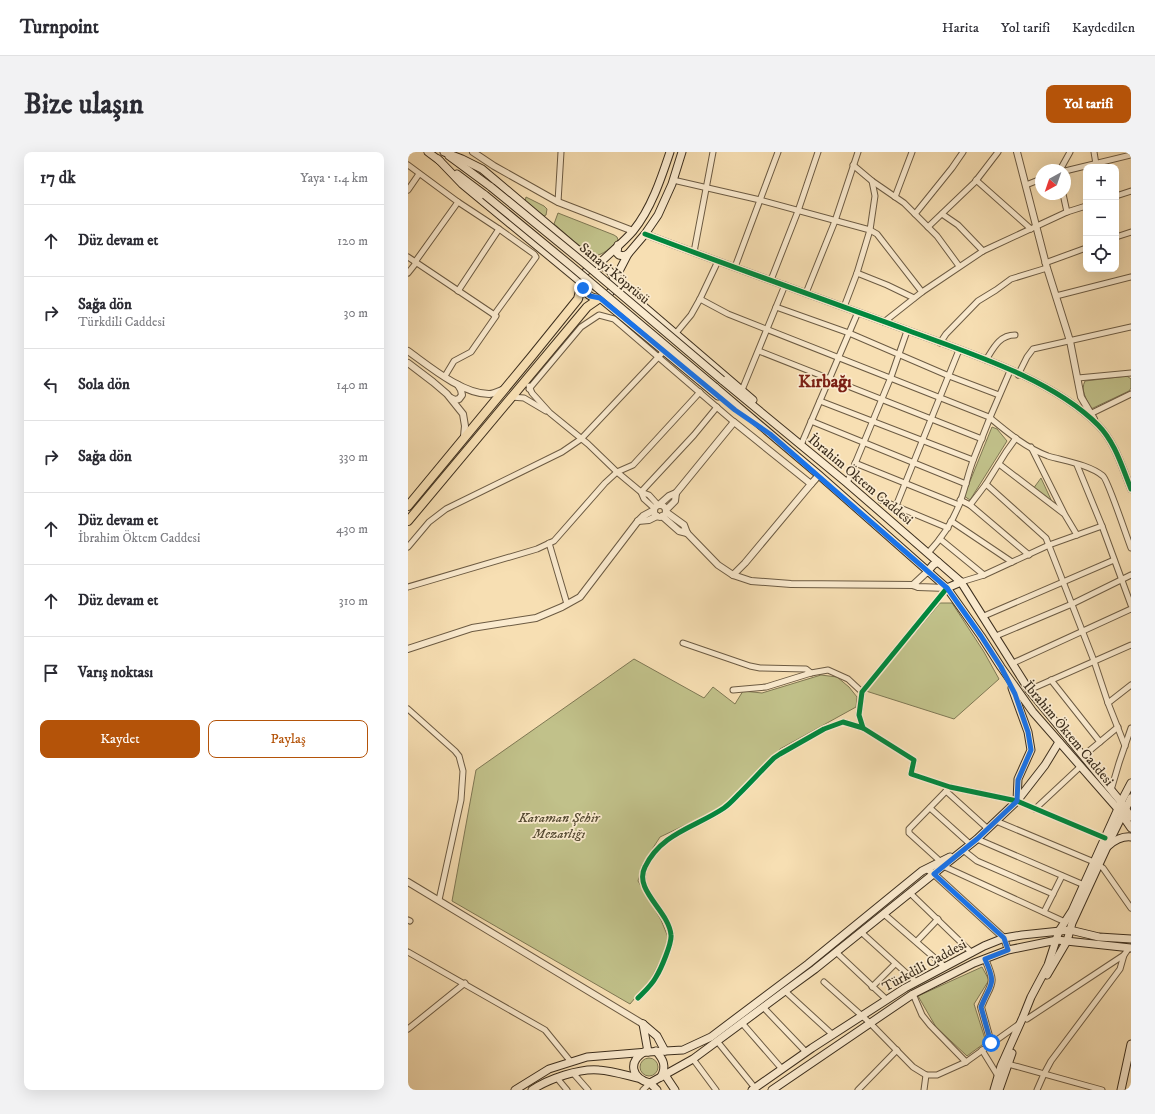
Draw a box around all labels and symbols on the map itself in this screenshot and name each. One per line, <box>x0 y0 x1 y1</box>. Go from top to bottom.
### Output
north arrow <box>1035 164 1071 200</box>
street label: Sanayi Köprüsü <box>575 239 653 309</box>
route end <box>574 279 592 297</box>
district label: Kırbağı <box>798 371 852 393</box>
street label: İbrahim Öktem Caddesi <box>804 431 917 529</box>
street label: İbrahim Öktem Caddesi <box>1019 677 1118 790</box>
park label: Karaman Şehir Mezarlığı <box>517 809 601 843</box>
street label: Türkdili Caddesi <box>879 935 970 996</box>
route start <box>982 1034 1000 1052</box>

